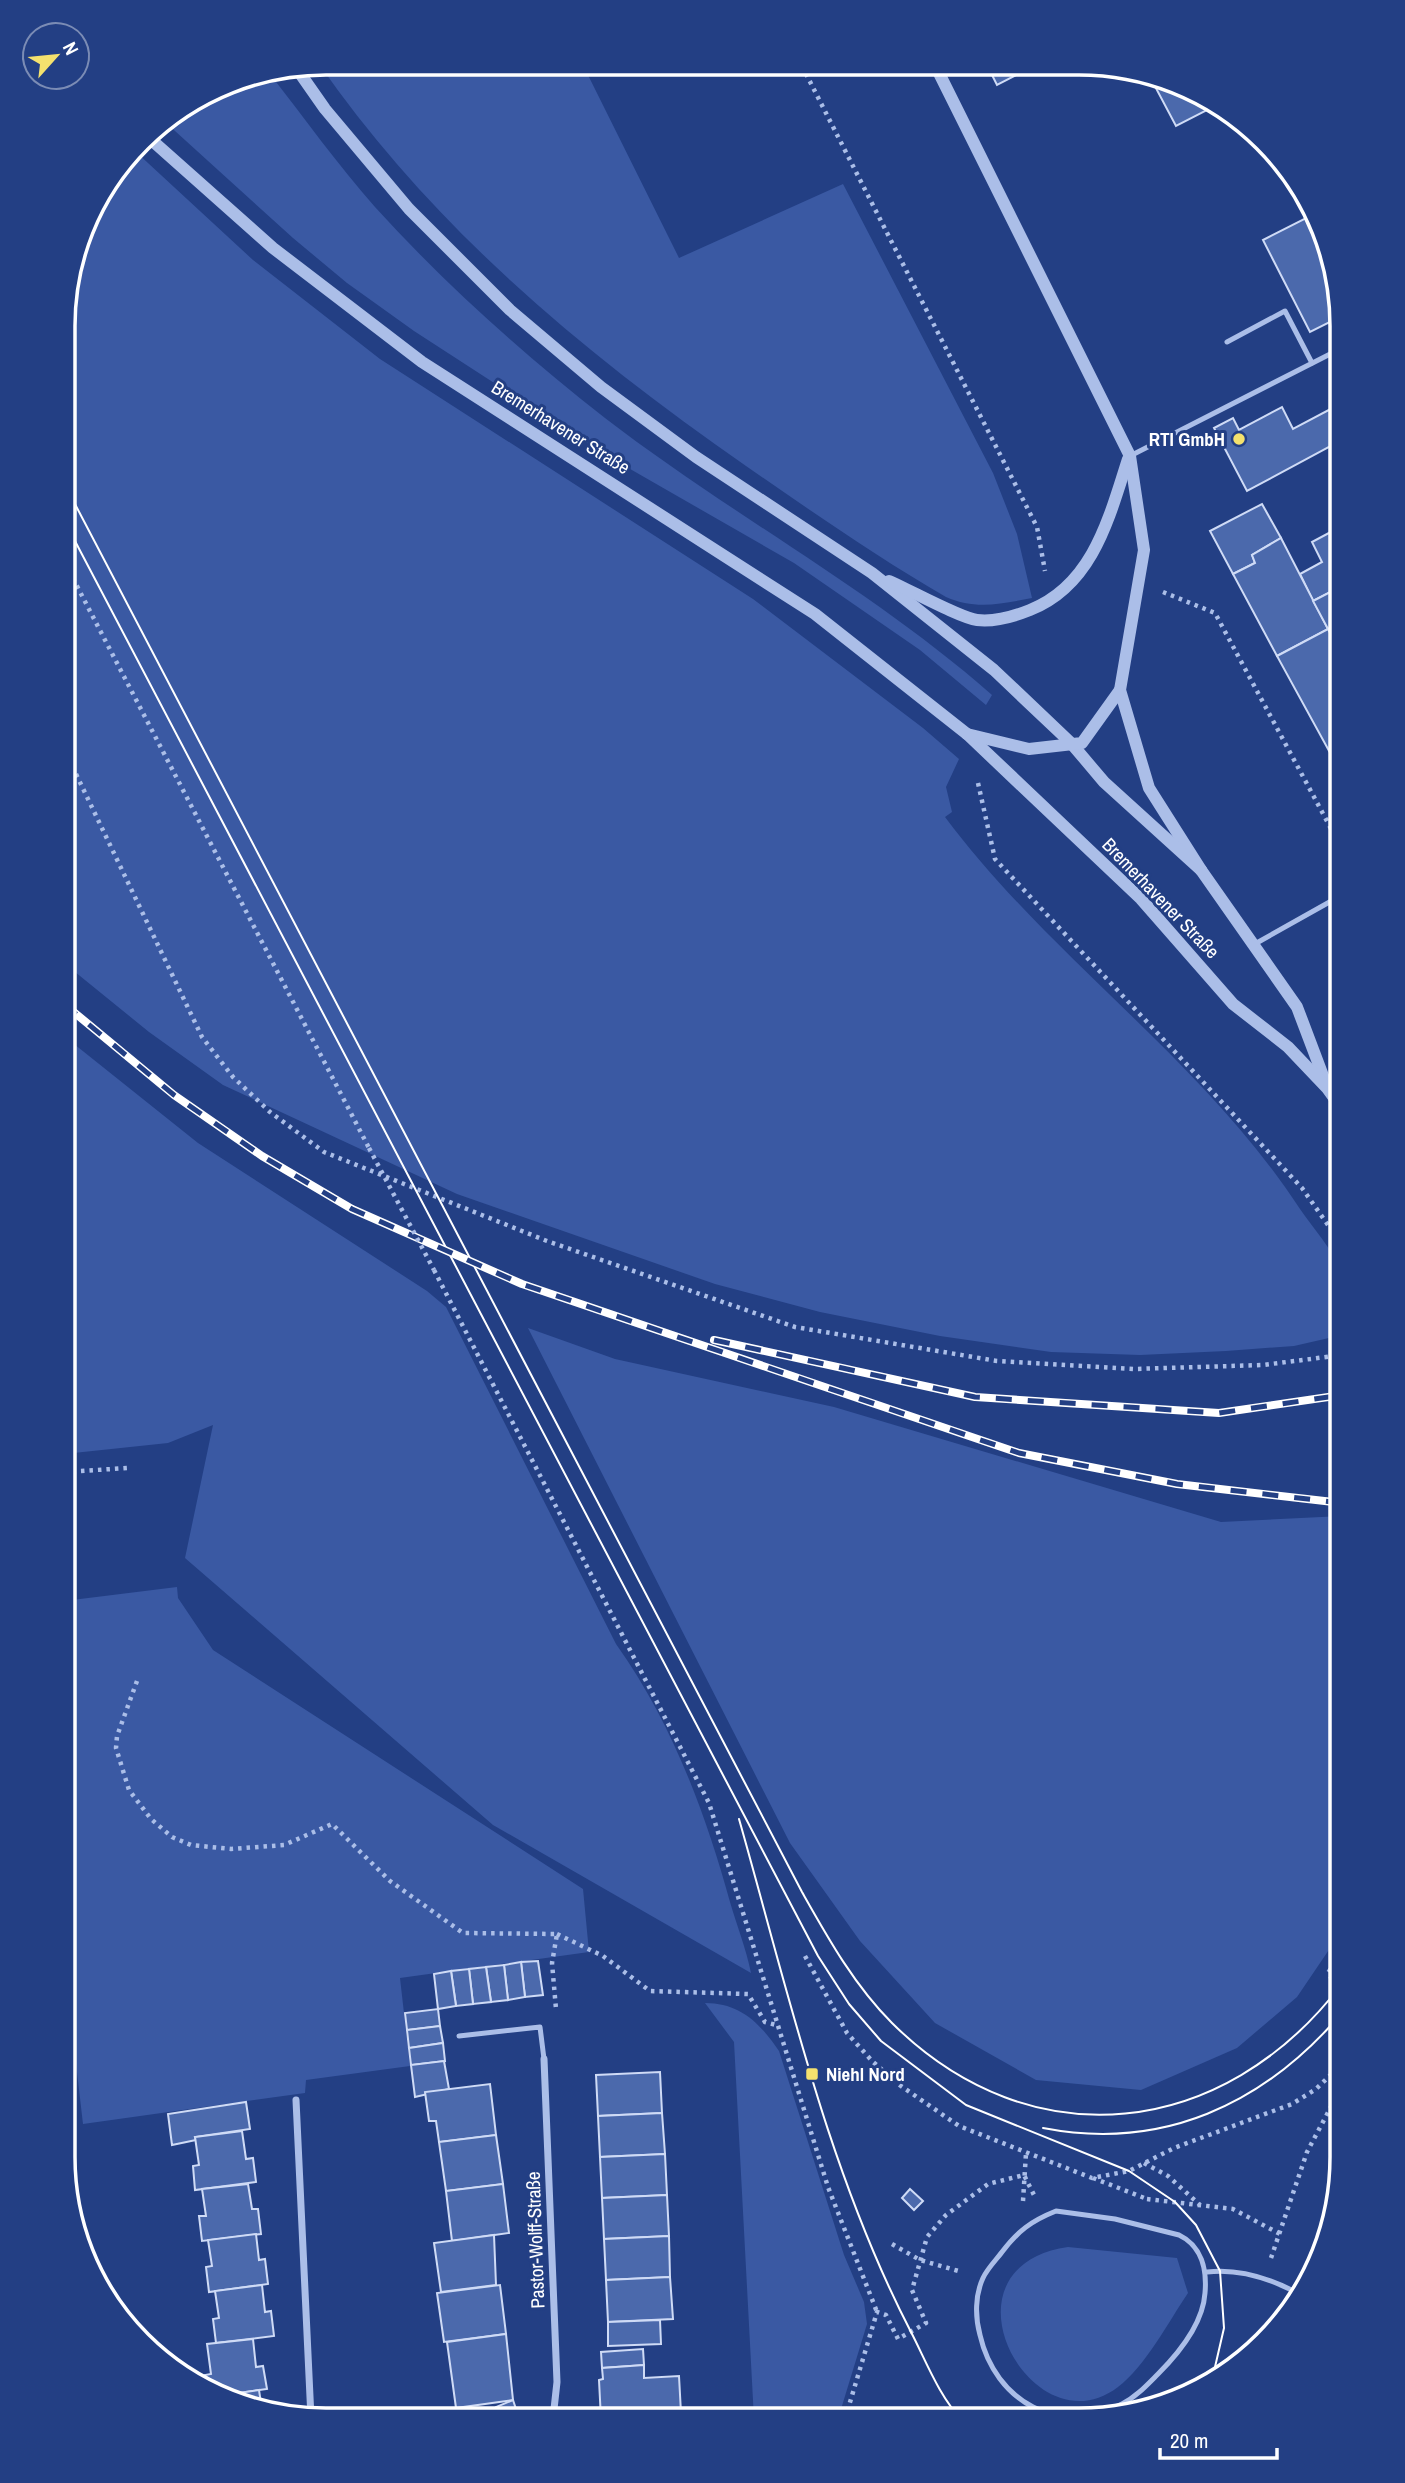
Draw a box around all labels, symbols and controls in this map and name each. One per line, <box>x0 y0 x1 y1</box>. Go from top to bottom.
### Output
north arrow <box>21 21 91 91</box>
text: N <box>57 37 85 59</box>
street label: Bremerhavener Straße <box>487 374 635 480</box>
place label: RTI GmbH <box>1149 426 1225 452</box>
marker: RTI GmbH <box>1231 431 1247 447</box>
street label: Bremerhavener Straße <box>1097 832 1225 964</box>
place label: Niehl Nord <box>826 2061 905 2087</box>
marker: Niehl Nord <box>804 2066 820 2082</box>
street label: Pastor-Wolff-Straße <box>520 2171 550 2309</box>
scale bar <box>1160 2416 1277 2460</box>
text: 20 m <box>1170 2426 1208 2455</box>

